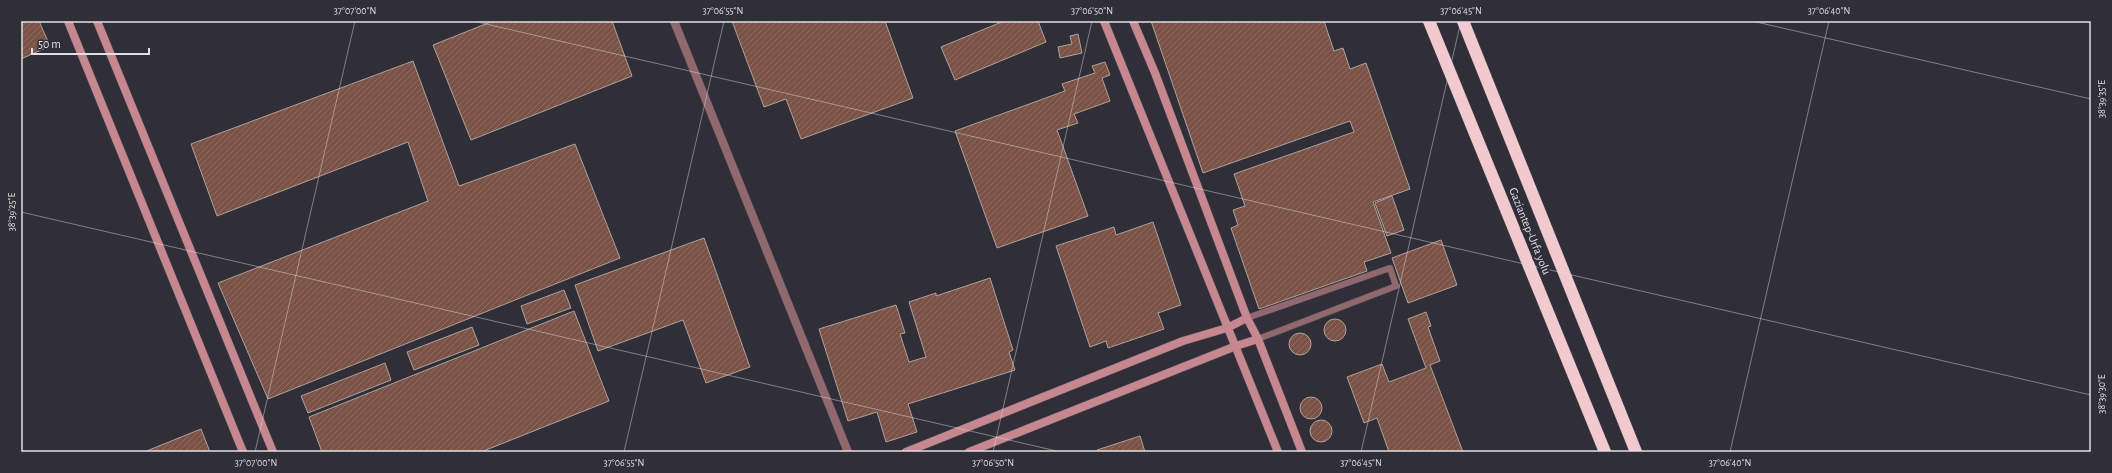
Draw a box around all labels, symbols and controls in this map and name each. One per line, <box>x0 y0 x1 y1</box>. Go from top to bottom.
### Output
text: 37°07'00"N <box>334 6 376 16</box>
text: 37°06'55"N <box>703 6 743 16</box>
text: 37°06'50"N <box>1071 6 1113 16</box>
text: 37°06'45"N <box>1440 6 1482 16</box>
text: 37°06'40"N <box>1808 6 1850 16</box>
scale bar <box>32 30 149 56</box>
text: 50 m <box>38 38 61 50</box>
text: 38°39'35"E <box>2097 80 2107 118</box>
street label: Gaziantep-Urfa yolu <box>1506 186 1553 277</box>
text: 38°39'25"E <box>7 193 17 231</box>
text: 38°39'30"E <box>2097 374 2107 414</box>
text: 37°07'00"N <box>235 458 277 468</box>
text: 37°06'55"N <box>604 458 644 468</box>
text: 37°06'50"N <box>972 458 1014 468</box>
text: 37°06'45"N <box>1340 458 1382 468</box>
text: 37°06'40"N <box>1709 458 1751 468</box>

